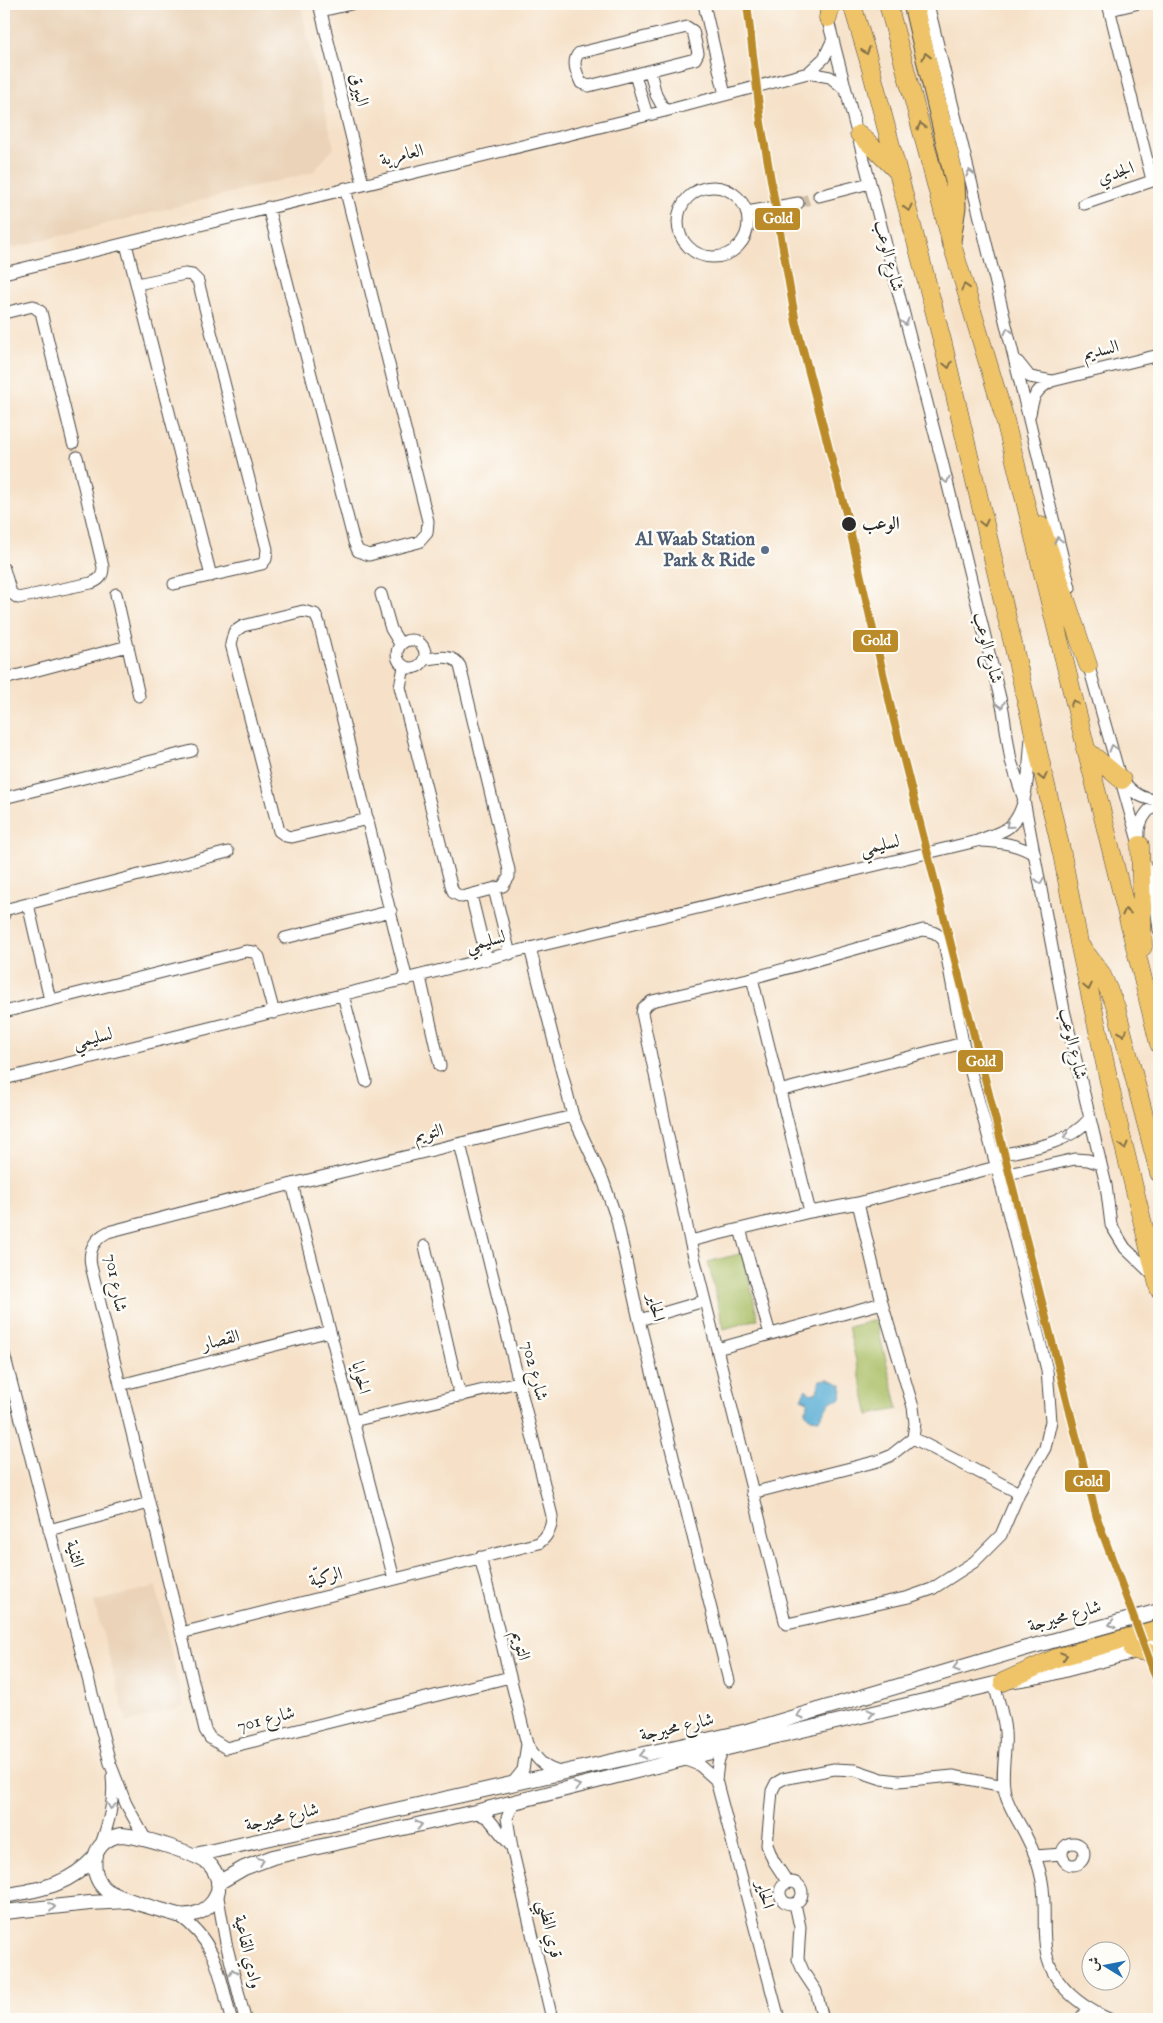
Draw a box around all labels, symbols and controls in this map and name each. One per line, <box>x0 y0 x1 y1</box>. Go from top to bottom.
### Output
one-way arrow <box>861 46 871 54</box>
one-way arrow <box>921 51 932 60</box>
street label: البيرق <box>343 71 373 109</box>
one-way arrow <box>916 122 926 130</box>
street label: العامرية <box>378 139 426 173</box>
street label: الجدي <box>1095 157 1138 193</box>
one-way arrow <box>965 169 976 178</box>
one-way arrow <box>902 203 913 212</box>
line badge: Gold <box>754 207 801 231</box>
text: Gold <box>763 210 793 228</box>
street label: شارع الوعب <box>866 218 908 295</box>
one-way arrow <box>961 283 971 291</box>
one-way arrow <box>900 318 910 326</box>
one-way arrow <box>1004 327 1014 336</box>
street label: السديم <box>1081 335 1122 369</box>
one-way arrow <box>942 361 953 369</box>
one-way arrow <box>940 475 951 484</box>
place label: الوعب <box>862 513 900 536</box>
marker: الوعب <box>840 515 858 533</box>
one-way arrow <box>978 519 989 528</box>
place label: Al Waab Station Park & Ride <box>635 529 756 573</box>
one-way arrow <box>1053 536 1064 545</box>
marker: Al Waab Station Park & Ride <box>759 544 771 556</box>
street label: شارع الوعب <box>965 610 1007 687</box>
line badge: Gold <box>852 629 899 653</box>
text: Gold <box>861 632 891 650</box>
one-way arrow <box>1069 699 1080 708</box>
one-way arrow <box>995 701 1006 710</box>
one-way arrow <box>1108 744 1118 753</box>
one-way arrow <box>1037 772 1048 781</box>
one-way arrow <box>1006 820 1015 829</box>
street label: لسليمي <box>858 830 903 866</box>
one-way arrow <box>1034 876 1044 885</box>
one-way arrow <box>1121 907 1132 916</box>
street label: لسليمي <box>464 926 509 962</box>
one-way arrow <box>1082 983 1093 992</box>
street label: شارع الوعب <box>1051 1006 1091 1083</box>
street label: لسليمي <box>71 1023 116 1059</box>
one-way arrow <box>1117 1029 1128 1038</box>
line badge: Gold <box>957 1049 1004 1073</box>
text: Gold <box>966 1053 996 1071</box>
street label: التويم <box>412 1119 447 1152</box>
one-way arrow <box>1063 1130 1072 1141</box>
one-way arrow <box>1118 1141 1128 1149</box>
street label: شارع 701 <box>97 1252 131 1314</box>
street label: الحاير <box>640 1290 669 1324</box>
street label: القصار <box>198 1325 242 1357</box>
street label: شارع 702 <box>514 1339 553 1404</box>
street label: الحوايا <box>345 1359 375 1397</box>
line badge: Gold <box>1064 1469 1111 1493</box>
text: Gold <box>1073 1473 1103 1491</box>
street label: الثنية <box>59 1538 89 1570</box>
street label: الركيّة <box>306 1561 345 1593</box>
street label: شارع محيرجة <box>1026 1596 1105 1640</box>
one-way arrow <box>1109 1618 1117 1628</box>
street label: التويم <box>502 1629 535 1664</box>
one-way arrow <box>1060 1651 1068 1661</box>
one-way arrow <box>952 1663 961 1673</box>
street label: شارع 701 <box>235 1702 298 1740</box>
street label: شارع محيرجة <box>638 1708 717 1750</box>
one-way arrow <box>866 1708 875 1719</box>
one-way arrow <box>797 1710 805 1720</box>
one-way arrow <box>638 1749 647 1760</box>
one-way arrow <box>573 1781 582 1792</box>
street label: شارع محيرجة <box>243 1798 322 1840</box>
one-way arrow <box>106 1803 117 1811</box>
one-way arrow <box>415 1820 424 1830</box>
one-way arrow <box>256 1857 265 1867</box>
street label: الحاير <box>749 1877 779 1912</box>
street label: قري الظبي <box>527 1898 567 1961</box>
one-way arrow <box>49 1902 57 1913</box>
street label: وادي القاعية <box>225 1913 267 1991</box>
north arrow <box>1080 1940 1130 1990</box>
text: ش <box>1084 1955 1104 1972</box>
one-way arrow <box>228 1967 239 1976</box>

